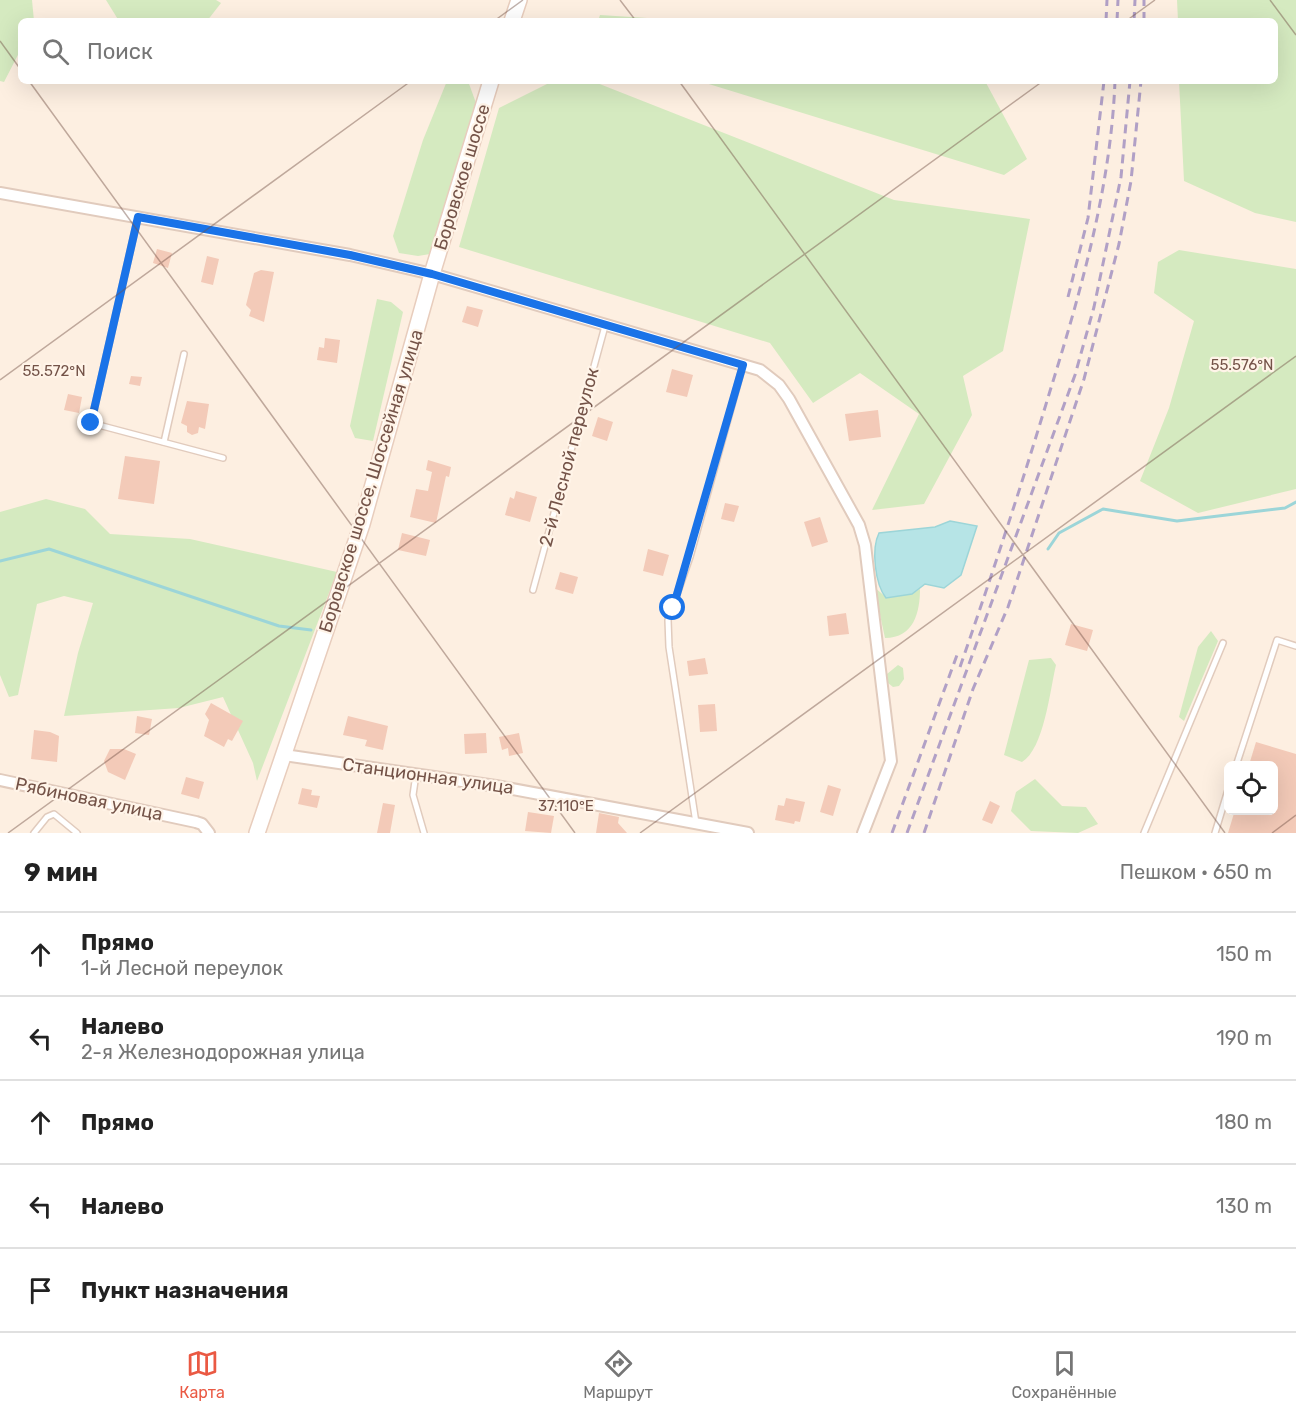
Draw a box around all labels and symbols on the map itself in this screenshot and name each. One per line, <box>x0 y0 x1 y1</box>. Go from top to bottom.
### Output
street label: Боровское шоссе <box>429 101 495 253</box>
street label: Боровское шоссе, Шоссейная улица <box>314 327 428 635</box>
text: 55.576°N <box>1211 356 1273 374</box>
text: 55.572°N <box>22 362 86 380</box>
street label: 2-й Лесной переулок <box>534 365 604 549</box>
route end <box>77 409 103 435</box>
route start <box>659 594 685 620</box>
street label: Станционная улица <box>341 753 515 799</box>
street label: Рябиновая улица <box>13 773 165 825</box>
text: 37.110°E <box>538 797 594 815</box>

